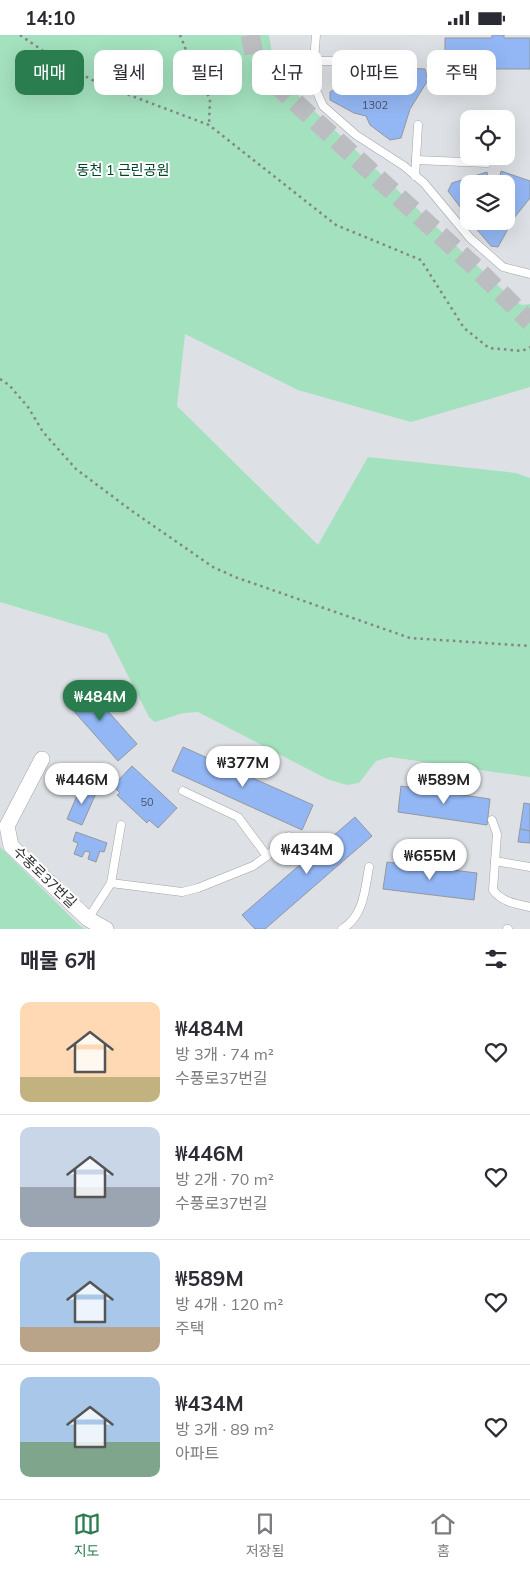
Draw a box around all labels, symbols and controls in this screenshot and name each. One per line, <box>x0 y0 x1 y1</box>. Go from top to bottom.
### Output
text: 14:10 <box>25 6 75 30</box>
chip: 매매 <box>15 50 84 95</box>
chip: 월세 <box>94 50 163 95</box>
chip: 필터 <box>173 50 242 95</box>
chip: 신규 <box>252 50 322 95</box>
chip: 아파트 <box>332 50 417 95</box>
chip: 주택 <box>427 50 496 95</box>
house number: 1302 <box>362 98 389 112</box>
map controls <box>460 110 515 230</box>
button: locate <box>460 110 515 165</box>
park label: 동천 1 근린공원 <box>77 161 170 179</box>
button: layers <box>460 175 515 230</box>
pin: ₩484M <box>65 679 135 722</box>
text: ₩484M <box>74 686 126 706</box>
pin: ₩377M <box>208 745 278 788</box>
text: ₩377M <box>217 752 269 772</box>
pin: ₩446M <box>47 763 117 805</box>
pin: ₩589M <box>409 763 479 805</box>
text: ₩446M <box>56 769 108 789</box>
text: ₩589M <box>418 769 470 789</box>
house number: 50 <box>140 795 154 809</box>
pin: ₩434M <box>272 833 342 875</box>
text: ₩434M <box>281 839 333 859</box>
pin: ₩655M <box>395 839 465 881</box>
street label: 수풍로37번길 <box>10 842 80 912</box>
text: ₩655M <box>404 845 456 865</box>
icon: filters <box>482 945 510 973</box>
text: 매물 6개 <box>20 947 96 973</box>
text: ₩484M <box>175 1015 244 1041</box>
icon: home <box>60 1022 120 1082</box>
icon: heart <box>482 1038 510 1066</box>
text: 방 3개 · 74 m² <box>175 1044 274 1064</box>
text: 수풍로37번길 <box>175 1068 268 1088</box>
text: ₩446M <box>175 1140 244 1166</box>
icon: home <box>60 1147 120 1207</box>
icon: heart <box>482 1163 510 1191</box>
text: 방 2개 · 70 m² <box>175 1169 274 1189</box>
text: 수풍로37번길 <box>175 1193 268 1213</box>
text: ₩589M <box>175 1265 244 1291</box>
icon: home <box>60 1272 120 1332</box>
icon: heart <box>482 1288 510 1316</box>
text: 방 4개 · 120 m² <box>175 1294 283 1314</box>
text: 주택 <box>175 1318 204 1338</box>
text: ₩434M <box>175 1390 244 1416</box>
icon: home <box>60 1397 120 1457</box>
icon: heart <box>482 1413 510 1441</box>
text: 방 3개 · 89 m² <box>175 1419 274 1439</box>
text: 아파트 <box>175 1443 219 1463</box>
tab: 지도 <box>73 1510 101 1560</box>
tab: 저장됨 <box>246 1510 284 1560</box>
tab: 홈 <box>429 1510 457 1560</box>

